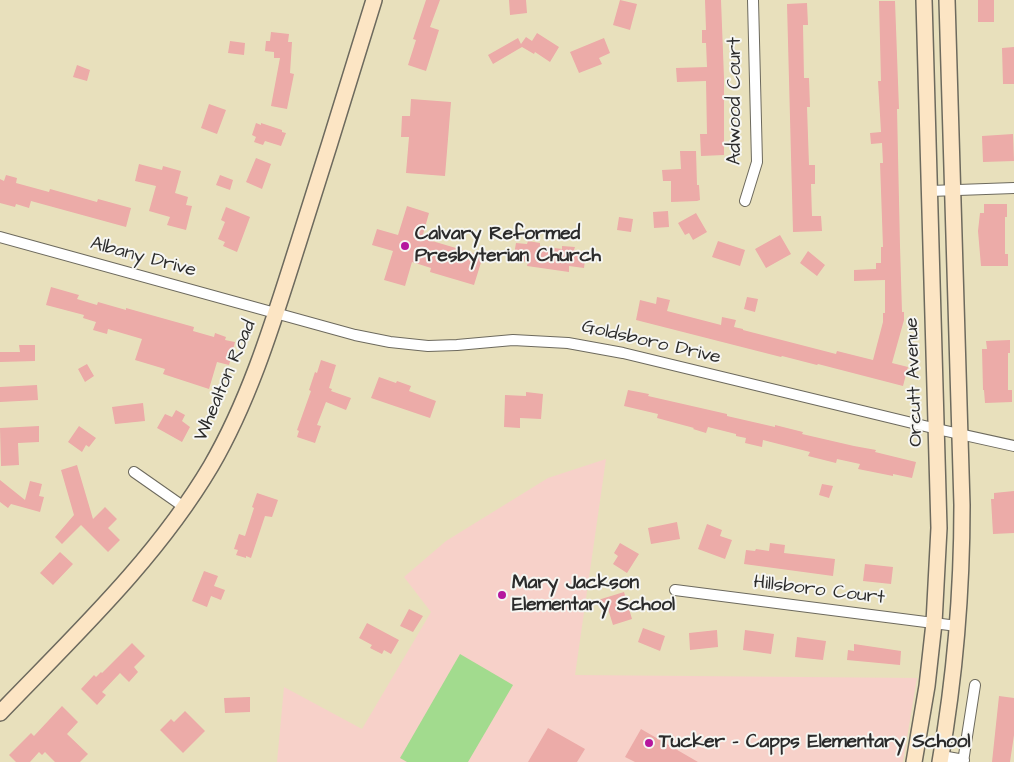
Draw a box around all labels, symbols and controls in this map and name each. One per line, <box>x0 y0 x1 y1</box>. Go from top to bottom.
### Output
street label: Adwood Court <box>725 37 747 165</box>
place label: Calvary Reformed Presbyterian Church <box>415 224 601 268</box>
street label: Albany Drive <box>87 233 199 283</box>
marker: Calvary Reformed Presbyterian Church <box>399 240 411 252</box>
street label: Goldsboro Drive <box>579 316 723 370</box>
street label: Whealton Road <box>190 317 262 445</box>
street label: Orcutt Avenue <box>901 317 929 447</box>
street label: Hillsboro Court <box>752 572 886 610</box>
place label: Mary Jackson Elementary School <box>512 573 675 617</box>
marker: Mary Jackson Elementary School <box>496 589 508 601</box>
place label: Tucker - Capps Elementary School <box>659 732 970 754</box>
marker: Tucker - Capps Elementary School <box>643 737 655 749</box>

